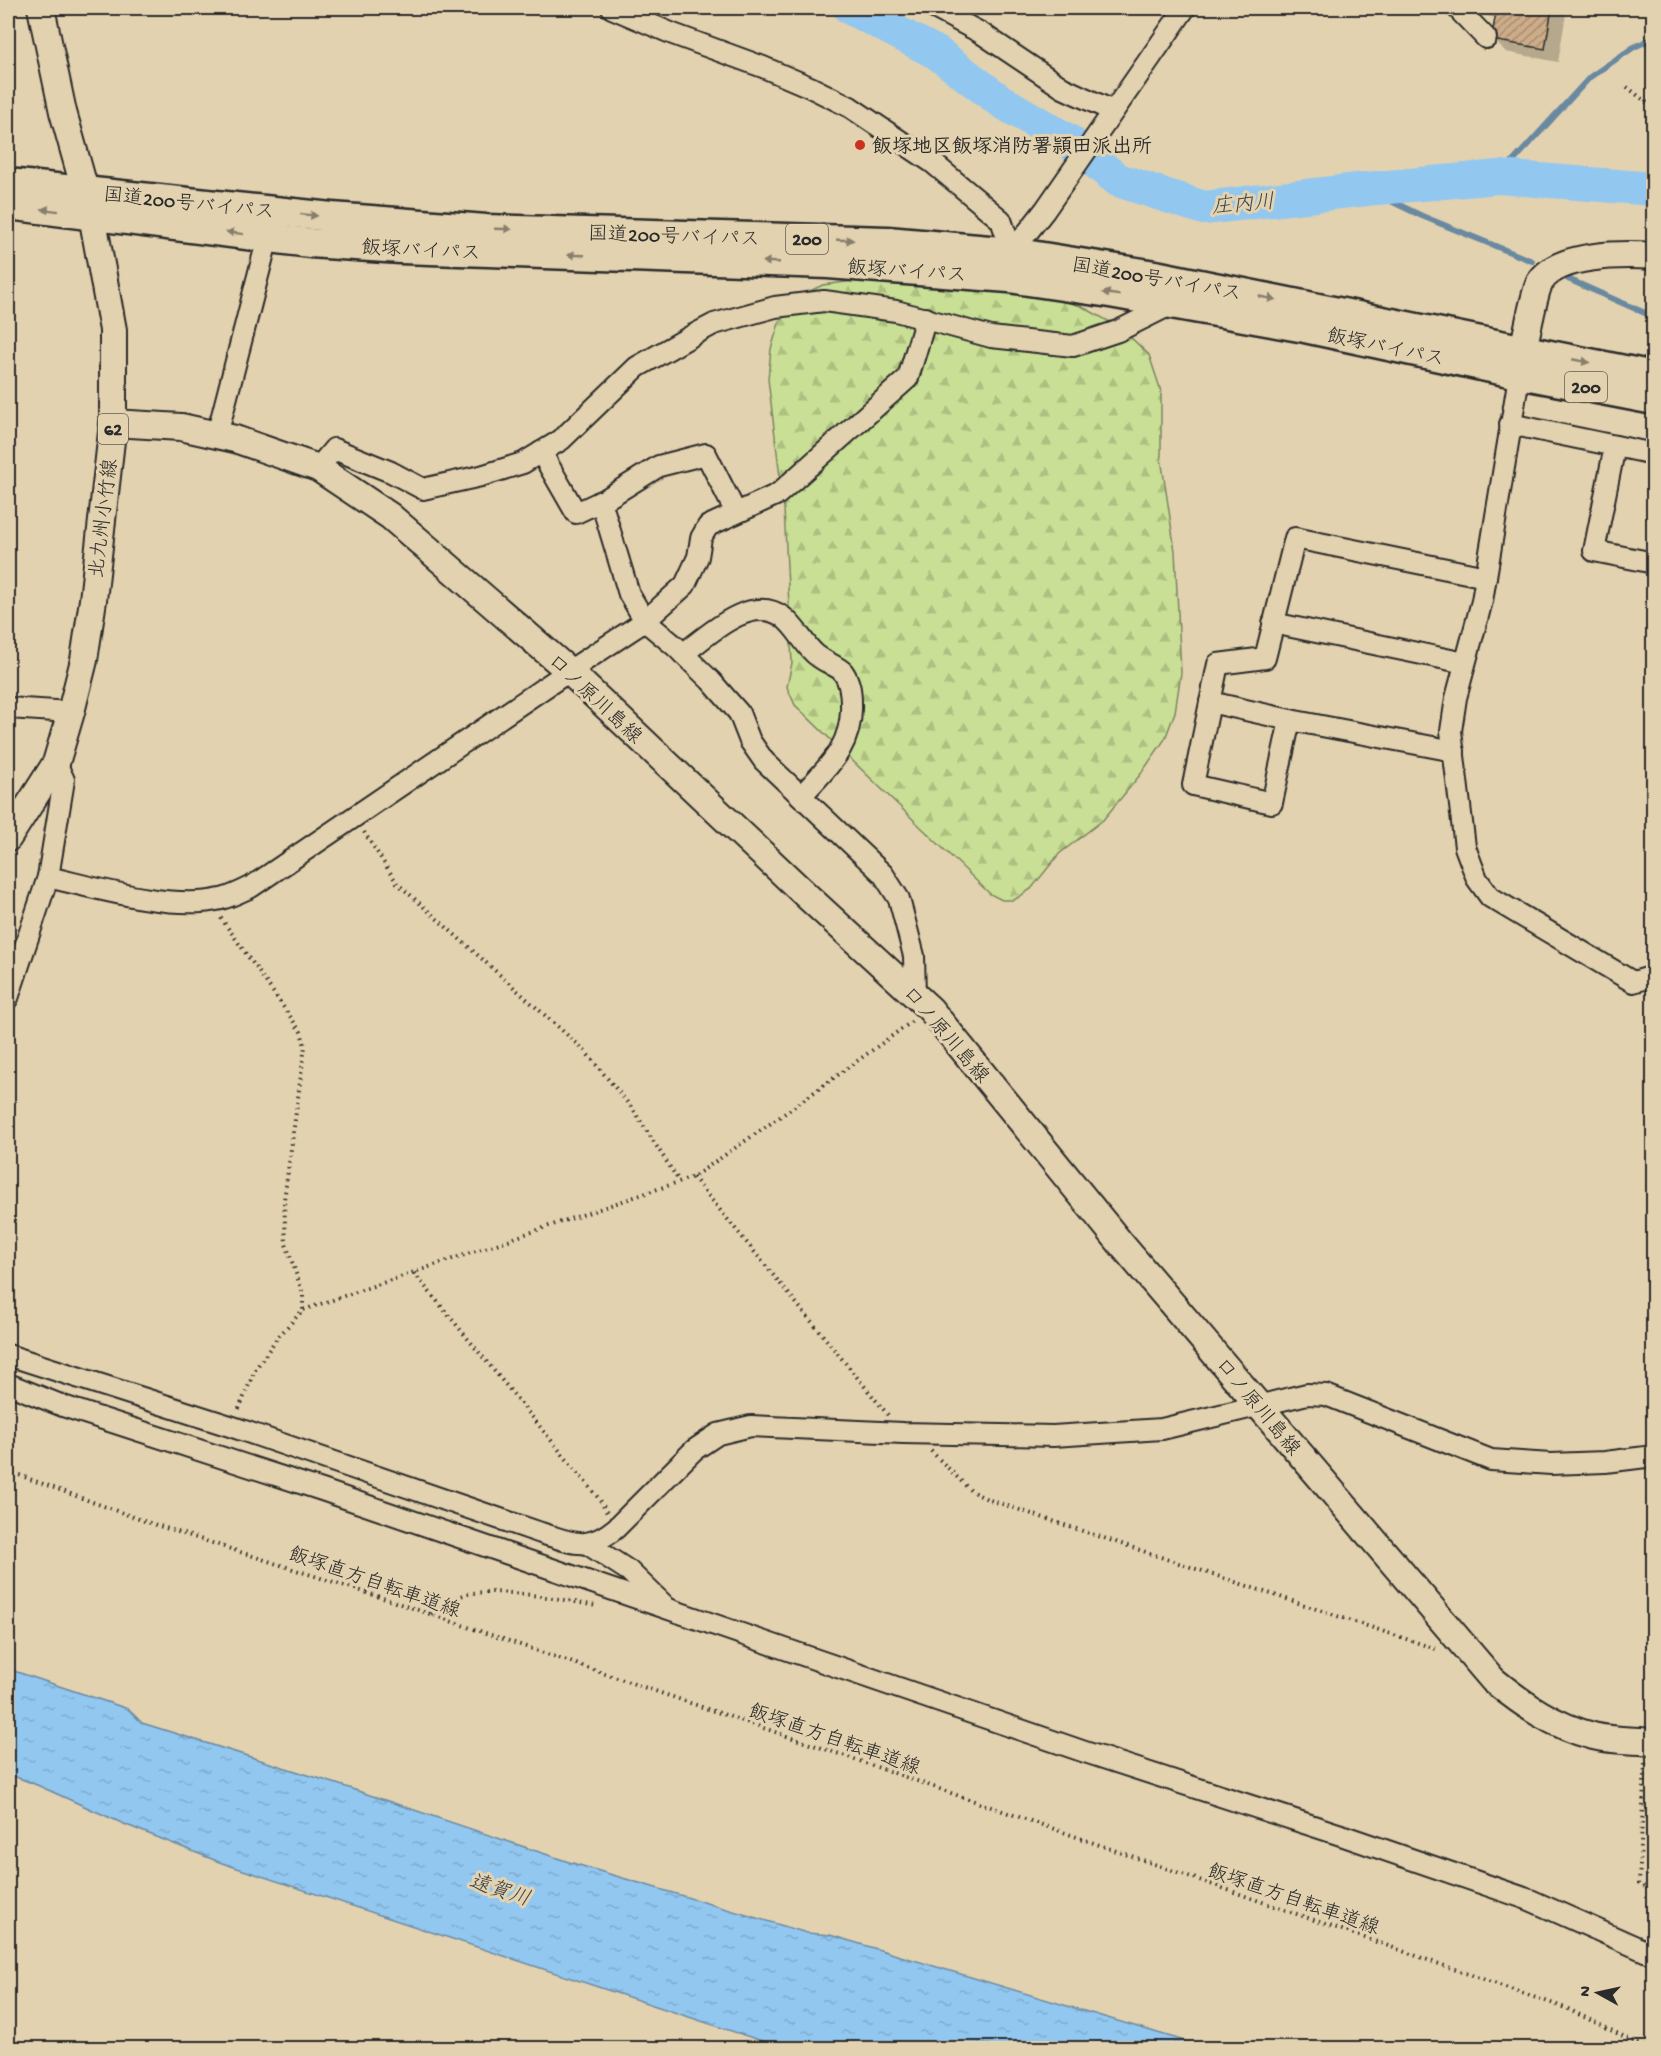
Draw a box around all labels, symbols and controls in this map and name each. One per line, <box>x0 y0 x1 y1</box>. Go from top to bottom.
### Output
place label: 飯塚地区飯塚消防署頴田派出所 <box>872 135 1152 160</box>
marker: 飯塚地区飯塚消防署頴田派出所 <box>853 138 867 152</box>
street label: 国道200号バイパス <box>102 184 276 226</box>
water label: 庄内川 <box>1211 189 1276 222</box>
one-way arrow <box>40 205 59 215</box>
one-way arrow <box>300 210 319 220</box>
street label: 国道200号バイパス <box>587 223 760 253</box>
road number: 200 <box>786 224 828 254</box>
one-way arrow <box>494 225 513 234</box>
one-way arrow <box>225 228 244 238</box>
one-way arrow <box>836 235 855 244</box>
street label: 飯塚バイパス <box>360 237 481 267</box>
one-way arrow <box>567 251 586 260</box>
street label: 国道200号バイパス <box>1070 254 1243 308</box>
one-way arrow <box>762 257 781 266</box>
street label: 飯塚バイパス <box>846 257 967 289</box>
one-way arrow <box>1102 289 1121 298</box>
one-way arrow <box>1257 294 1276 303</box>
street label: 飯塚バイパス <box>1324 325 1446 373</box>
one-way arrow <box>1571 357 1590 366</box>
road number: 200 <box>1565 372 1607 402</box>
road number: 62 <box>98 414 128 444</box>
street label: 北九州小竹線 <box>85 457 124 579</box>
street label: 口ノ原川島線 <box>542 650 647 750</box>
street label: 口ノ原川島線 <box>896 982 994 1089</box>
street label: 口ノ原川島線 <box>1209 1354 1305 1462</box>
street label: 飯塚直方自転車道線 <box>285 1542 463 1624</box>
street label: 飯塚直方自転車道線 <box>745 1699 923 1781</box>
street label: 飯塚直方自転車道線 <box>1204 1859 1382 1941</box>
water label: 遠賀川 <box>465 1869 533 1914</box>
north arrow <box>1568 1963 1628 2023</box>
text: N <box>1576 1984 1597 1998</box>

